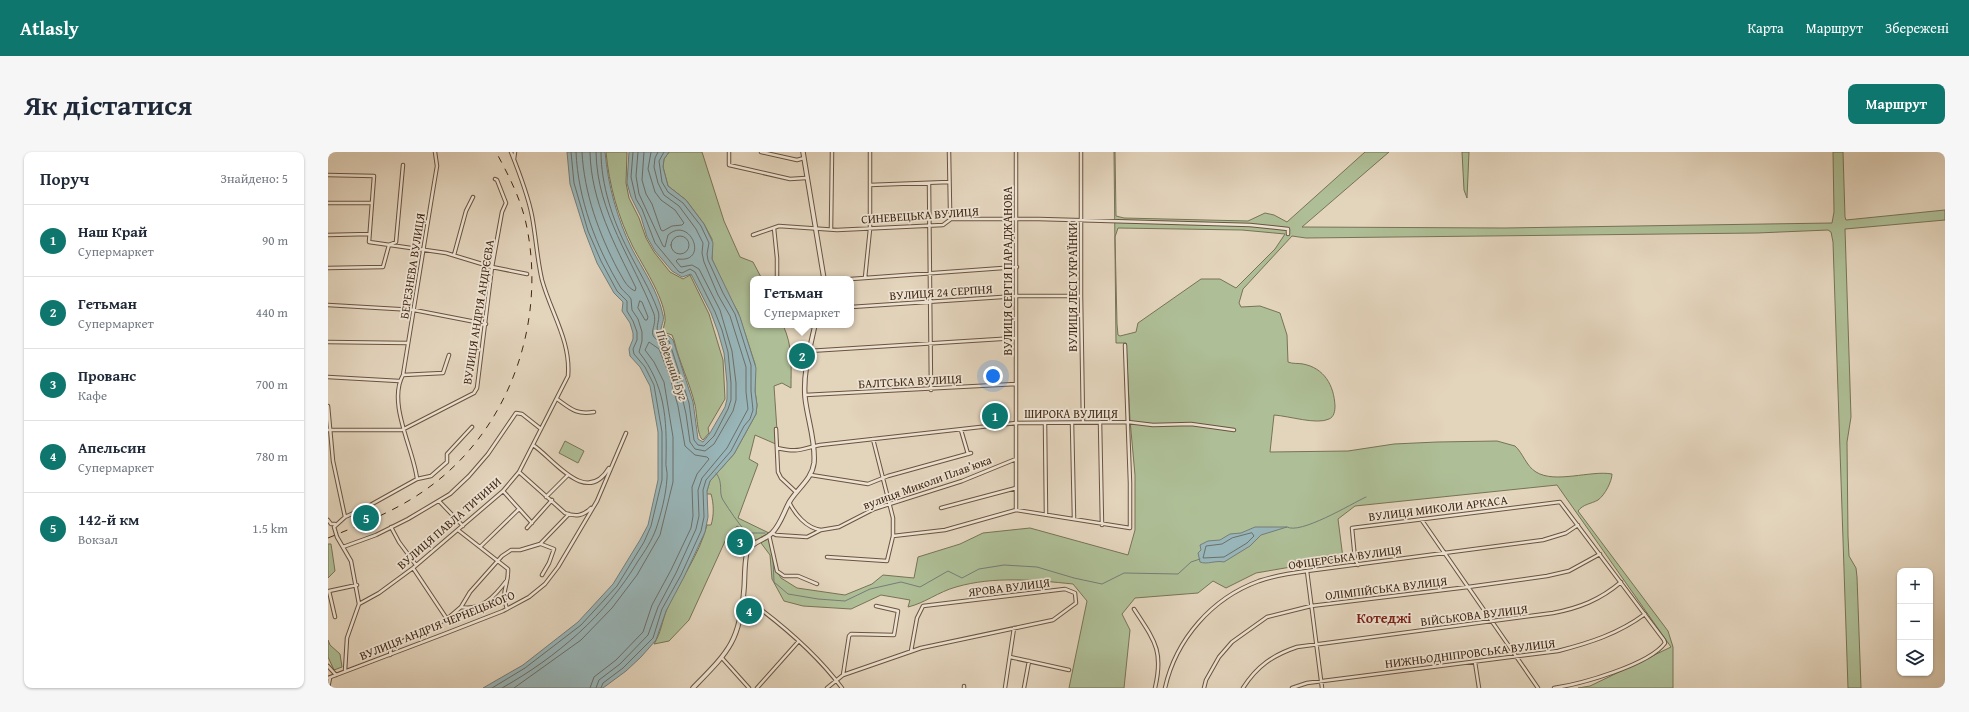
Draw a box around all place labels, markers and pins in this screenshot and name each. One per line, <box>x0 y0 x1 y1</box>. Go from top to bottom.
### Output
pin: 2 <box>789 341 815 371</box>
pin: 1 <box>982 401 1008 431</box>
pin: 5 <box>353 503 379 533</box>
pin: 3 <box>727 527 753 557</box>
pin: 4 <box>736 596 762 626</box>

